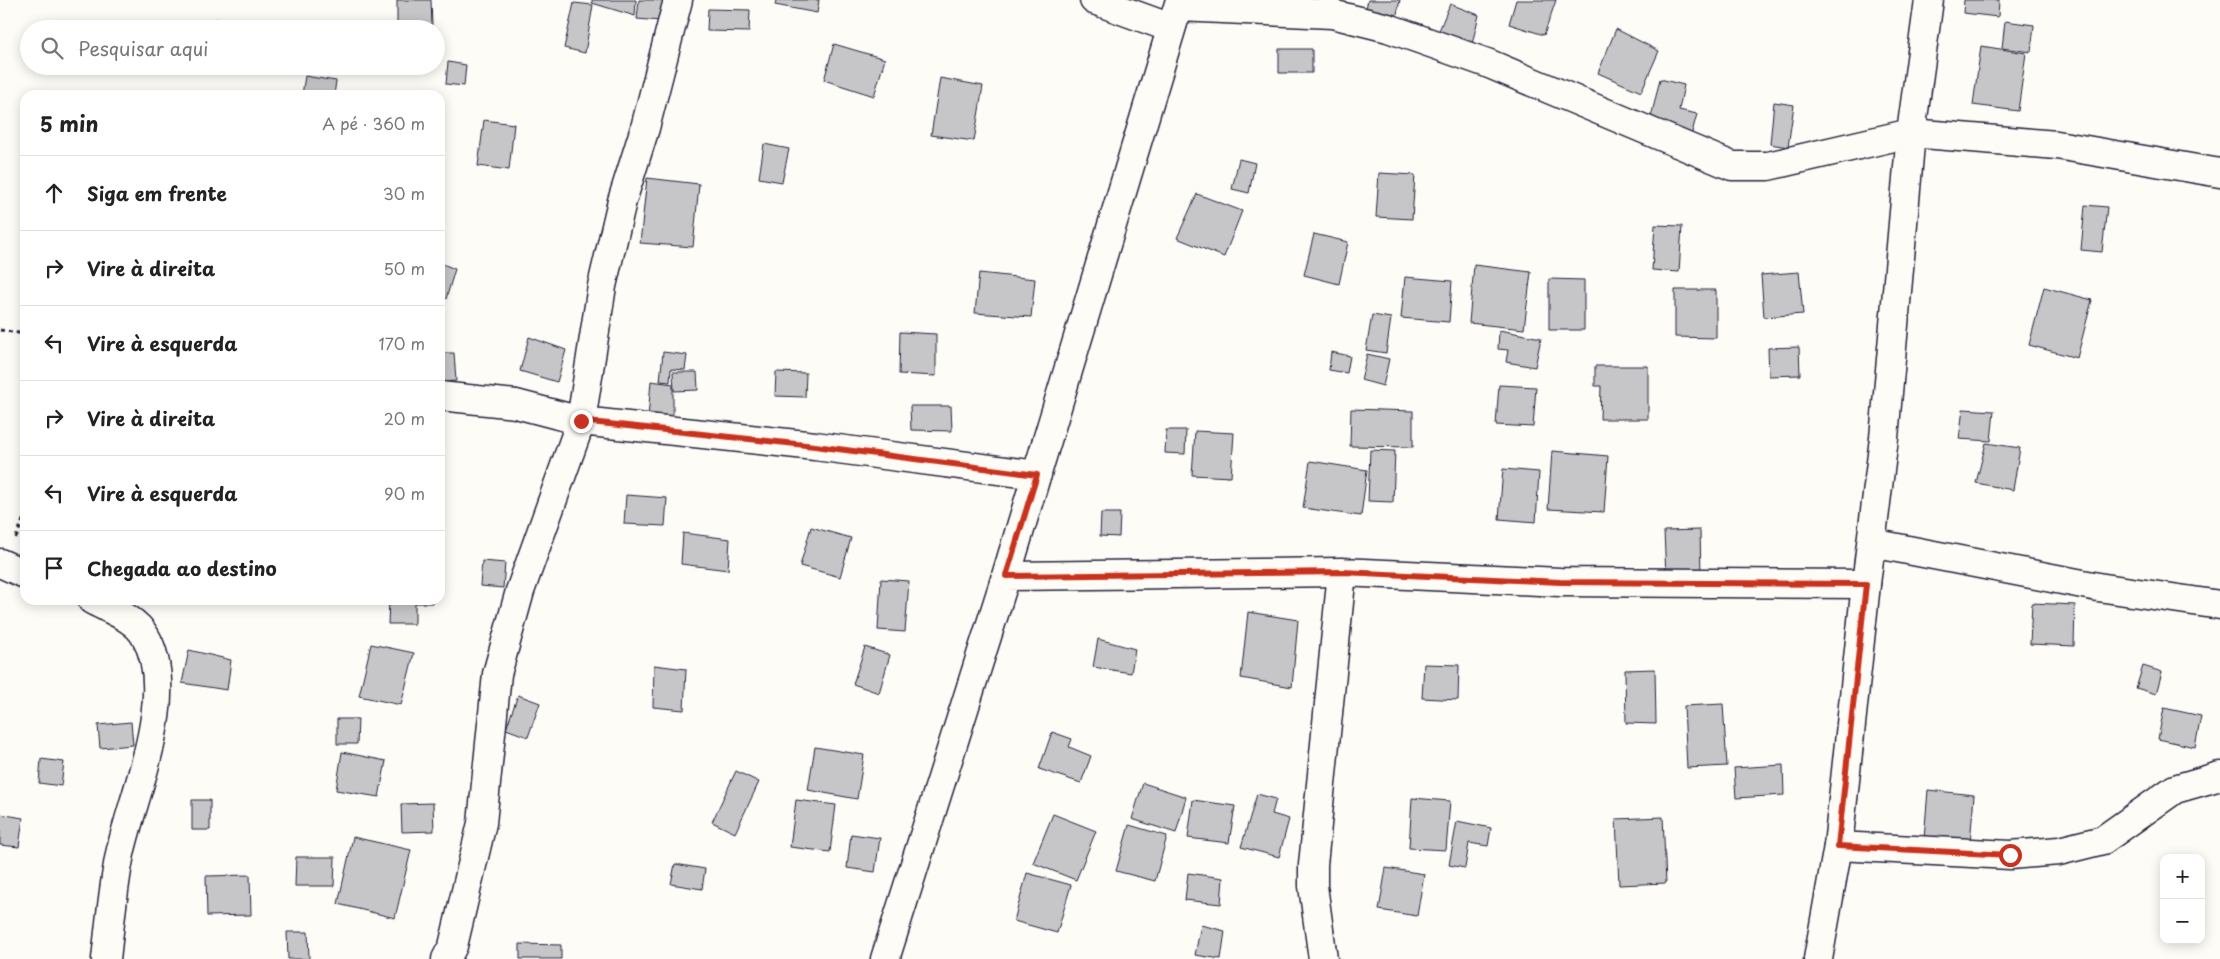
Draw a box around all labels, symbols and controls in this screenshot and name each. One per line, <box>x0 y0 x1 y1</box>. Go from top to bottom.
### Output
search box <box>20 20 445 75</box>
icon: search <box>38 34 66 62</box>
text: Pesquisar aqui <box>78 34 208 62</box>
text: 5 min <box>40 107 98 139</box>
text: A pé · 360 m <box>322 111 425 135</box>
icon: ahead <box>40 179 68 207</box>
text: Siga em frente <box>87 179 227 207</box>
text: 30 m <box>383 181 425 205</box>
icon: right <box>40 254 68 282</box>
text: Vire à direita <box>87 254 215 282</box>
text: 50 m <box>384 256 425 280</box>
icon: left <box>40 329 68 357</box>
text: Vire à esquerda <box>87 329 238 357</box>
text: 170 m <box>379 331 425 355</box>
icon: right <box>40 404 68 432</box>
text: Vire à direita <box>87 404 215 432</box>
text: 20 m <box>384 406 425 430</box>
route end <box>570 410 593 433</box>
icon: left <box>40 479 68 507</box>
text: Vire à esquerda <box>87 479 238 507</box>
text: 90 m <box>384 481 425 505</box>
icon: arrive <box>40 554 68 582</box>
text: Chegada ao destino <box>87 554 277 582</box>
route start <box>1999 844 2022 867</box>
map controls <box>2160 854 2205 944</box>
button: + <box>2160 854 2205 899</box>
button: − <box>2160 899 2205 944</box>

